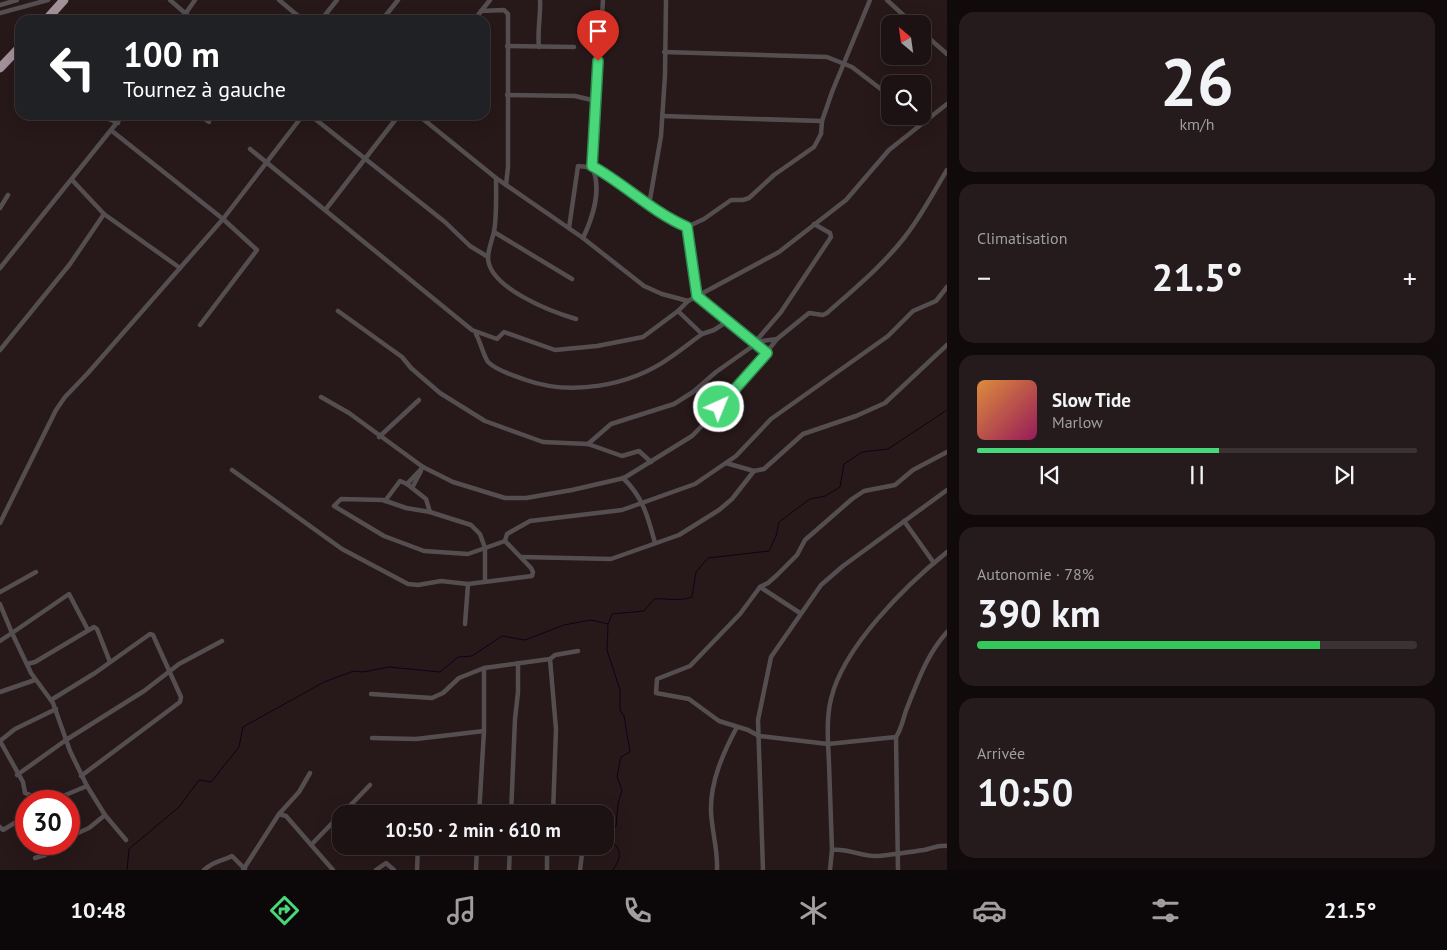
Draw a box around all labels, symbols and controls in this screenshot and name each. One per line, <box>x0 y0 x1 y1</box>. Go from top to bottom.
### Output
pin <box>577 10 619 61</box>
north arrow <box>881 15 931 65</box>
map controls <box>881 15 931 125</box>
icon: arrive <box>584 17 612 45</box>
text: 100 m <box>123 31 220 77</box>
icon: left <box>40 35 105 100</box>
text: 26 <box>1160 39 1234 123</box>
text: Tournez à gauche <box>123 75 286 103</box>
button: search <box>881 75 931 125</box>
text: km/h <box>1179 114 1215 134</box>
text: Climatisation <box>977 228 1067 248</box>
text: 21.5° <box>1152 252 1242 301</box>
text: − <box>977 259 991 296</box>
text: + <box>1403 259 1417 296</box>
position arrow <box>692 380 744 432</box>
text: Slow Tide <box>1052 388 1131 412</box>
text: Marlow <box>1052 412 1103 432</box>
icon: previous <box>1036 461 1064 489</box>
icon: pause <box>1183 461 1211 489</box>
icon: next <box>1330 461 1358 489</box>
text: Autonomie · 78% <box>977 564 1094 584</box>
text: 390 km <box>977 588 1101 637</box>
text: Arrivée <box>977 743 1025 763</box>
text: 10:50 <box>977 767 1073 816</box>
speed limit sign: 30 <box>15 790 80 855</box>
text: 10:50 · 2 min · 610 m <box>385 818 561 842</box>
icon: directions <box>267 893 302 928</box>
icon: music <box>444 893 479 928</box>
icon: phone <box>620 893 655 928</box>
icon: climate <box>796 893 831 928</box>
icon: car <box>972 893 1007 928</box>
icon: filters <box>1148 893 1183 928</box>
text: 10:48 <box>71 896 126 924</box>
text: 21.5° <box>1324 896 1376 924</box>

